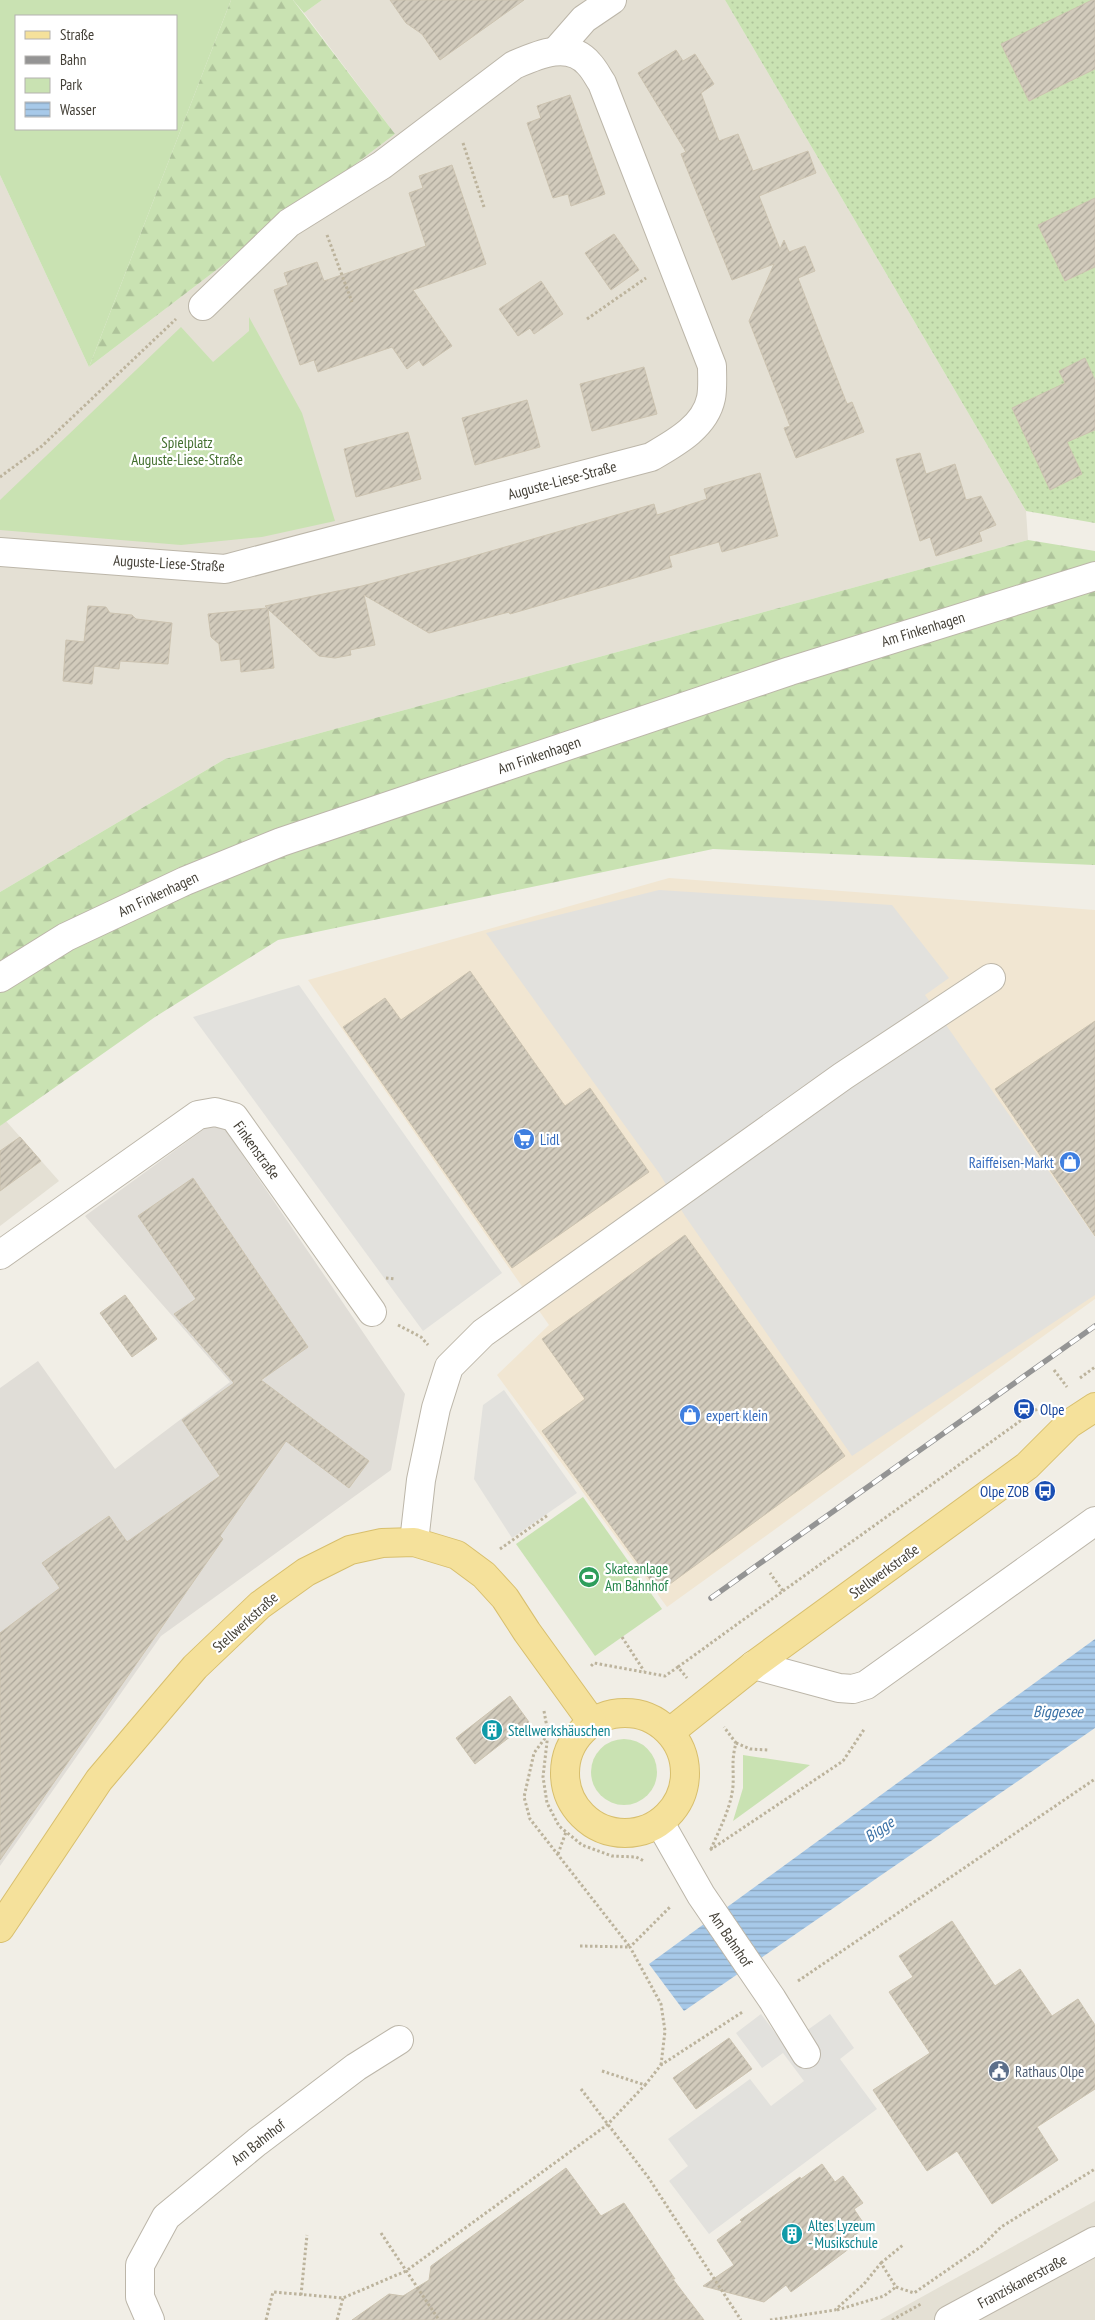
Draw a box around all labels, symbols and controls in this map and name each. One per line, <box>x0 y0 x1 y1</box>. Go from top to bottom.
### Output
legend <box>15 15 178 130</box>
text: Straße <box>60 25 94 44</box>
text: Bahn <box>60 50 86 69</box>
text: Park <box>60 75 82 94</box>
text: Wasser <box>60 100 97 119</box>
park label: Spielplatz Auguste-Liese-Straße <box>131 433 243 469</box>
street label: Auguste-Liese-Straße <box>506 456 618 504</box>
street label: Auguste-Liese-Straße <box>113 551 225 575</box>
street label: Am Finkenhagen <box>879 607 967 651</box>
street label: Am Finkenhagen <box>495 732 583 778</box>
street label: Am Finkenhagen <box>115 867 201 921</box>
street label: Finkenstraße <box>230 1117 284 1183</box>
supermarket icon: Lidl <box>512 1127 536 1151</box>
place label: Lidl <box>540 1130 560 1149</box>
shop icon: Raiffeisen-Markt <box>1058 1150 1082 1174</box>
place label: Raiffeisen-Markt <box>969 1153 1054 1172</box>
station icon: Olpe <box>1012 1397 1036 1421</box>
place label: Olpe <box>1040 1400 1064 1419</box>
shop icon: expert klein <box>678 1403 702 1427</box>
place label: expert klein <box>706 1406 768 1425</box>
bus stop icon: Olpe ZOB <box>1033 1479 1057 1503</box>
place label: Olpe ZOB <box>980 1482 1029 1501</box>
street label: Stellwerkstraße <box>846 1539 922 1603</box>
place label: Skateanlage Am Bahnhof <box>605 1559 669 1595</box>
sports icon: Skateanlage Am Bahnhof <box>577 1565 601 1589</box>
street label: Stellwerkstraße <box>208 1588 282 1656</box>
water label: Biggesee <box>1033 1701 1084 1721</box>
building icon: Stellwerkshäuschen <box>480 1718 504 1742</box>
place label: Stellwerkshäuschen <box>508 1721 610 1740</box>
water label: Bigge <box>860 1811 899 1846</box>
street label: Am Bahnhof <box>705 1908 757 1971</box>
public building icon: Rathaus Olpe <box>987 2059 1011 2083</box>
place label: Rathaus Olpe <box>1015 2062 1084 2081</box>
street label: Am Bahnhof <box>227 2114 290 2169</box>
place label: Altes Lyzeum - Musikschule <box>808 2216 878 2252</box>
building icon: Altes Lyzeum - Musikschule <box>780 2222 804 2246</box>
street label: Franziskanerstraße <box>974 2250 1070 2312</box>

